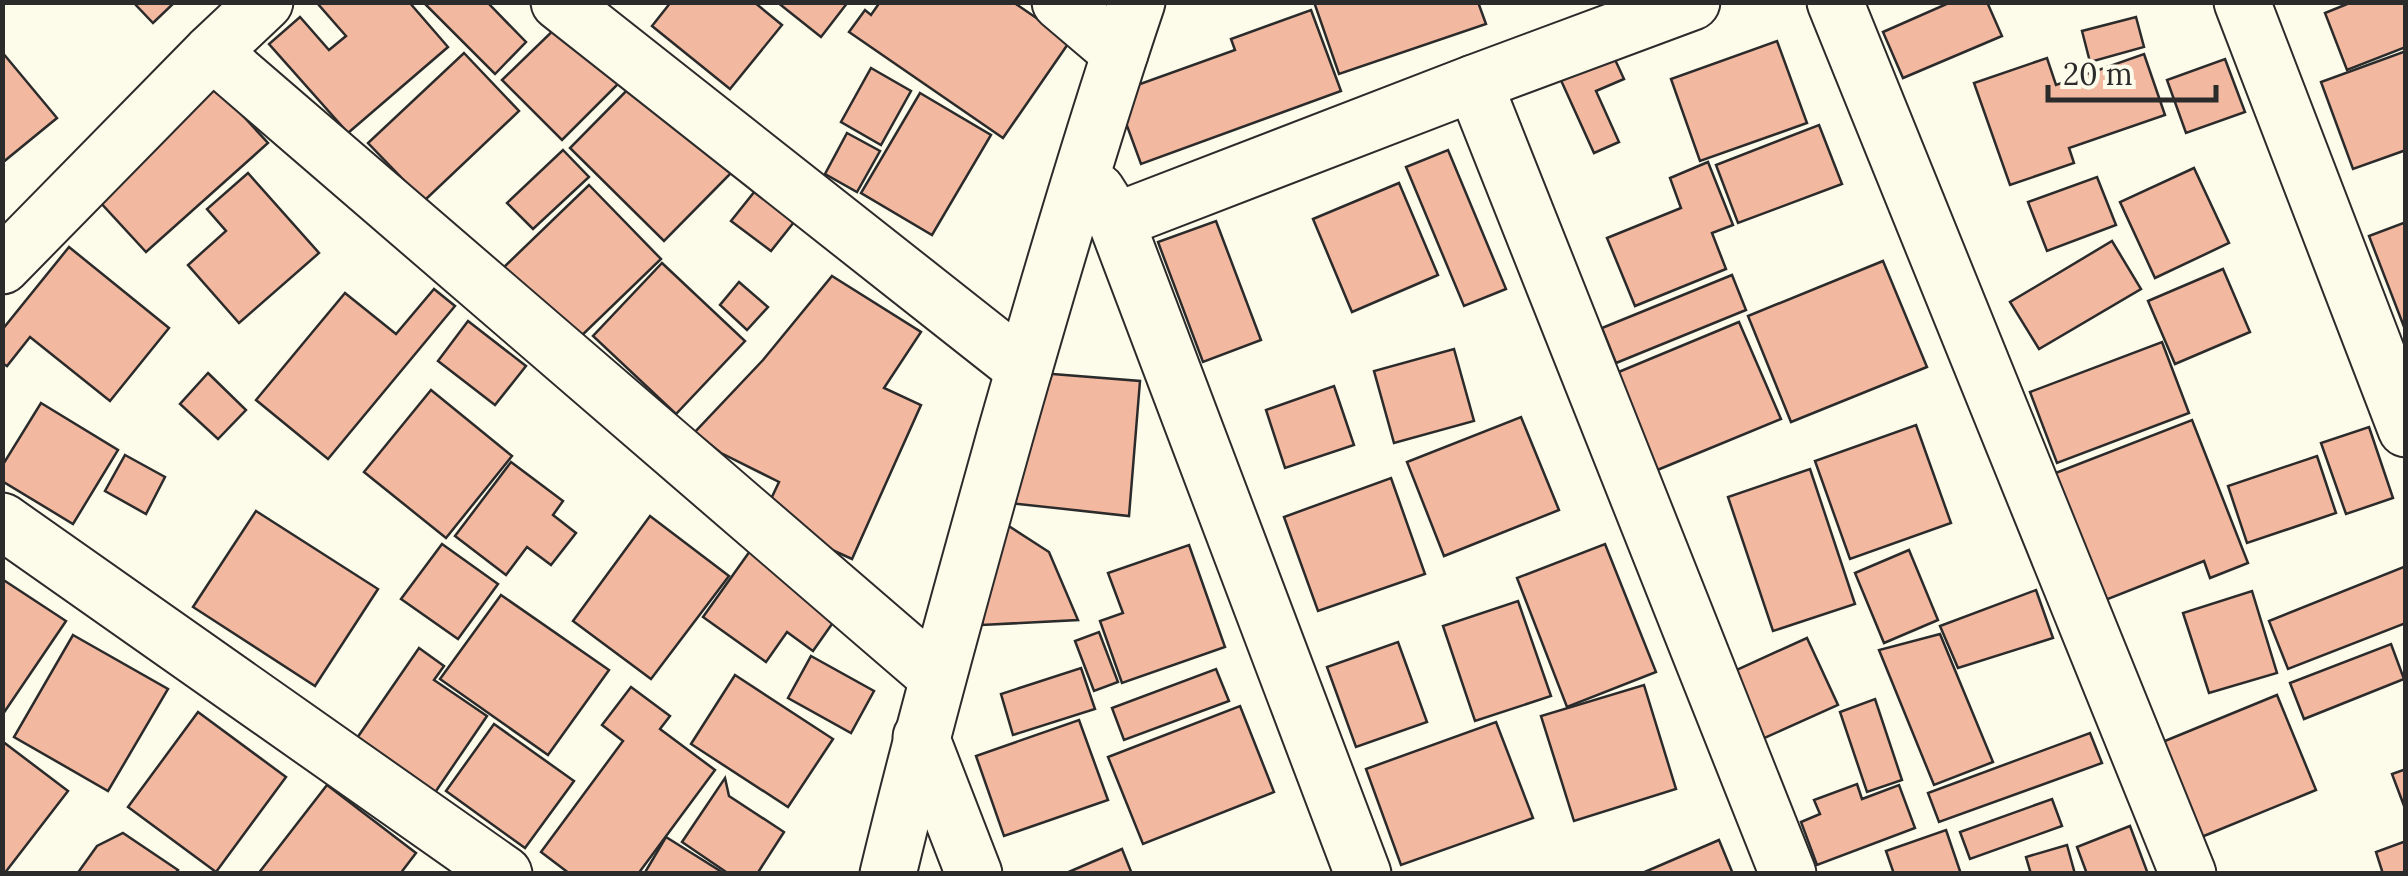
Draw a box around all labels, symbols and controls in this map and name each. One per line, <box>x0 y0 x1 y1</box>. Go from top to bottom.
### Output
scale bar <box>2048 40 2216 102</box>
text: 20 m <box>2063 55 2132 93</box>

